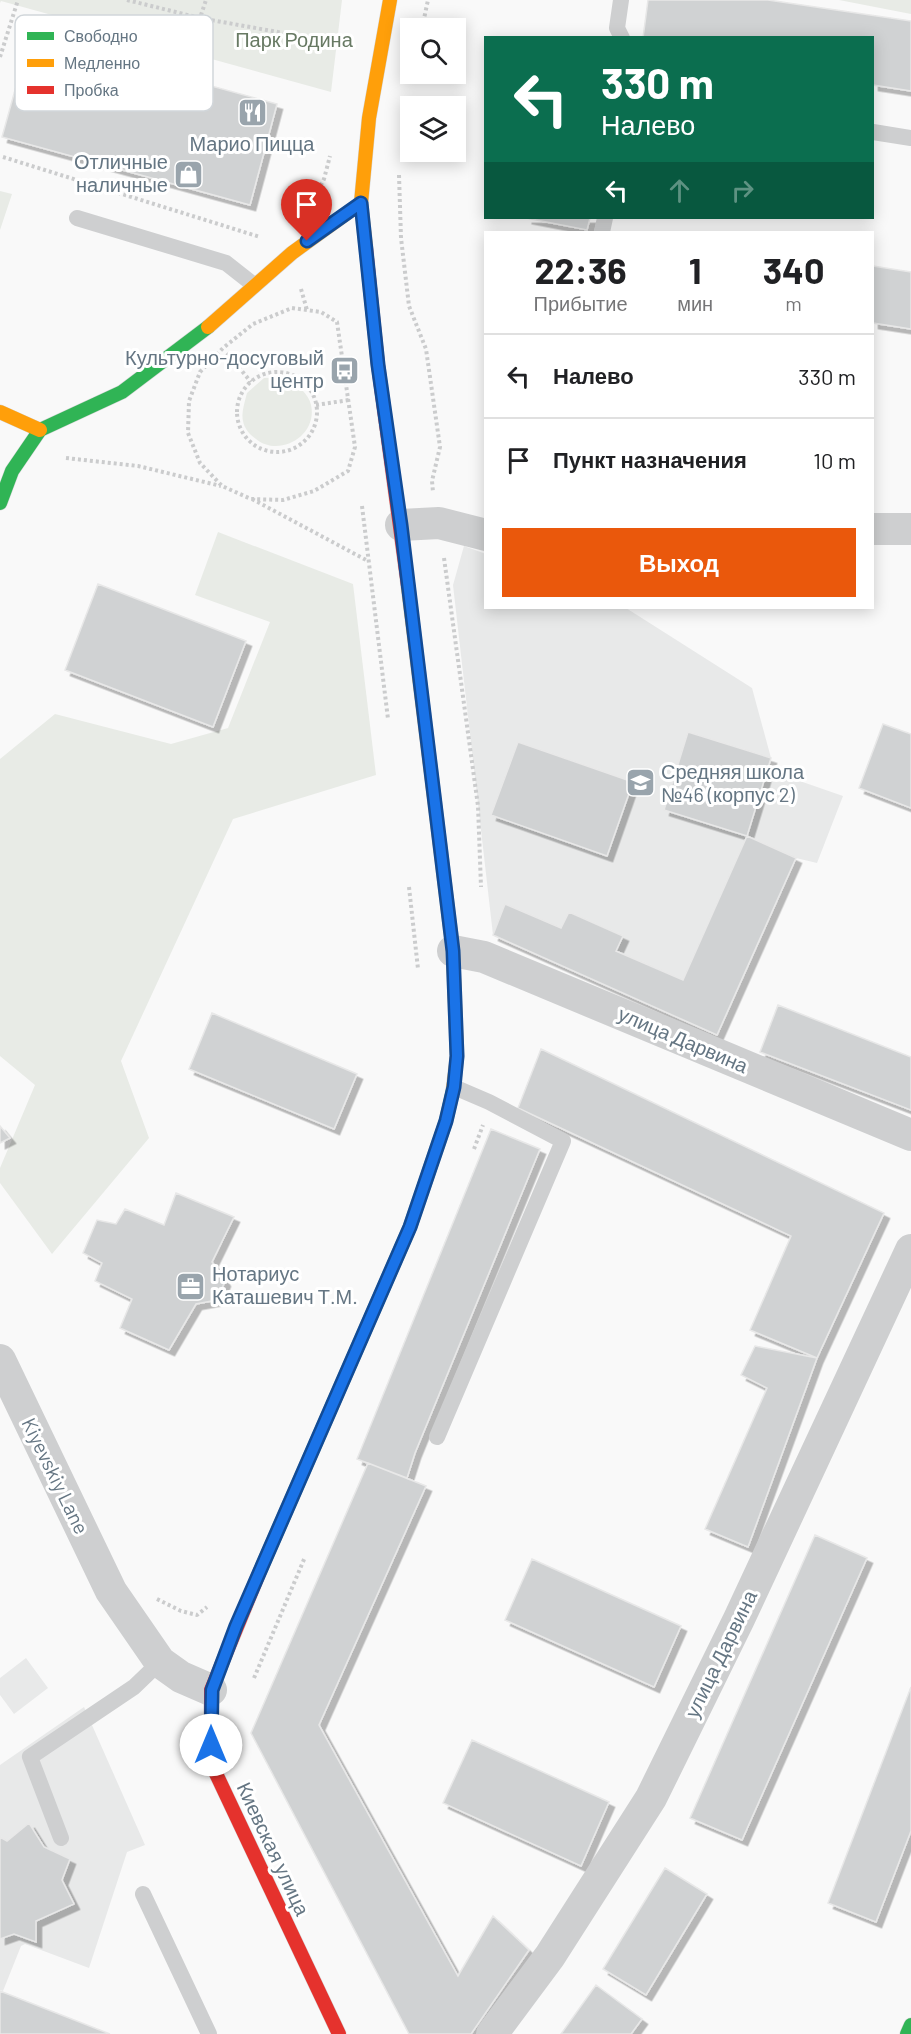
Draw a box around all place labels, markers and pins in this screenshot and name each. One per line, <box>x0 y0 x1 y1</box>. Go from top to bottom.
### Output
restaurant icon: Марио Пицца <box>236 97 268 129</box>
place label: Марио Пицца <box>189 131 315 155</box>
place label: Отличные наличные <box>74 149 168 196</box>
shop icon: Отличные наличные <box>173 158 205 190</box>
pin <box>281 179 332 241</box>
place label: Культурно-досуговый центр <box>125 345 324 392</box>
bus stop icon: Культурно-досуговый центр <box>329 354 361 386</box>
place label: Средняя школа №46 (корпус 2) <box>661 759 805 806</box>
school or university icon: Средняя школа №46 (корпус 2) <box>624 767 656 799</box>
place label: Нотариус Каташевич Т.М. <box>212 1261 358 1308</box>
office icon: Нотариус Каташевич Т.М. <box>175 1270 207 1302</box>

